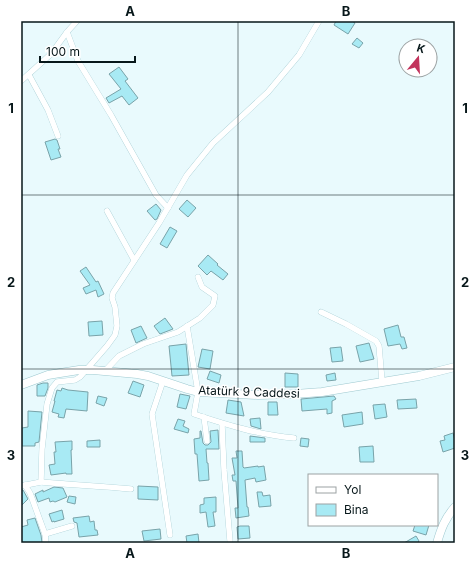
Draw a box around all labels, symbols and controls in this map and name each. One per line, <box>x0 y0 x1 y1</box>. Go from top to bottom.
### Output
text: A <box>125 3 135 19</box>
text: B <box>342 3 351 19</box>
scale bar <box>40 38 135 64</box>
north arrow <box>398 38 438 78</box>
text: K <box>415 41 427 56</box>
text: 100 m <box>46 44 80 59</box>
text: 1 <box>8 100 14 116</box>
text: 1 <box>462 100 468 116</box>
text: 2 <box>7 274 15 290</box>
text: 2 <box>461 274 469 290</box>
street label: Atatürk 9 Caddesi <box>198 382 300 401</box>
text: 3 <box>7 447 15 463</box>
text: 3 <box>461 447 469 463</box>
legend <box>308 474 438 526</box>
text: Yol <box>344 482 361 497</box>
text: Bina <box>344 502 369 517</box>
text: A <box>125 545 135 561</box>
text: B <box>342 545 351 561</box>

